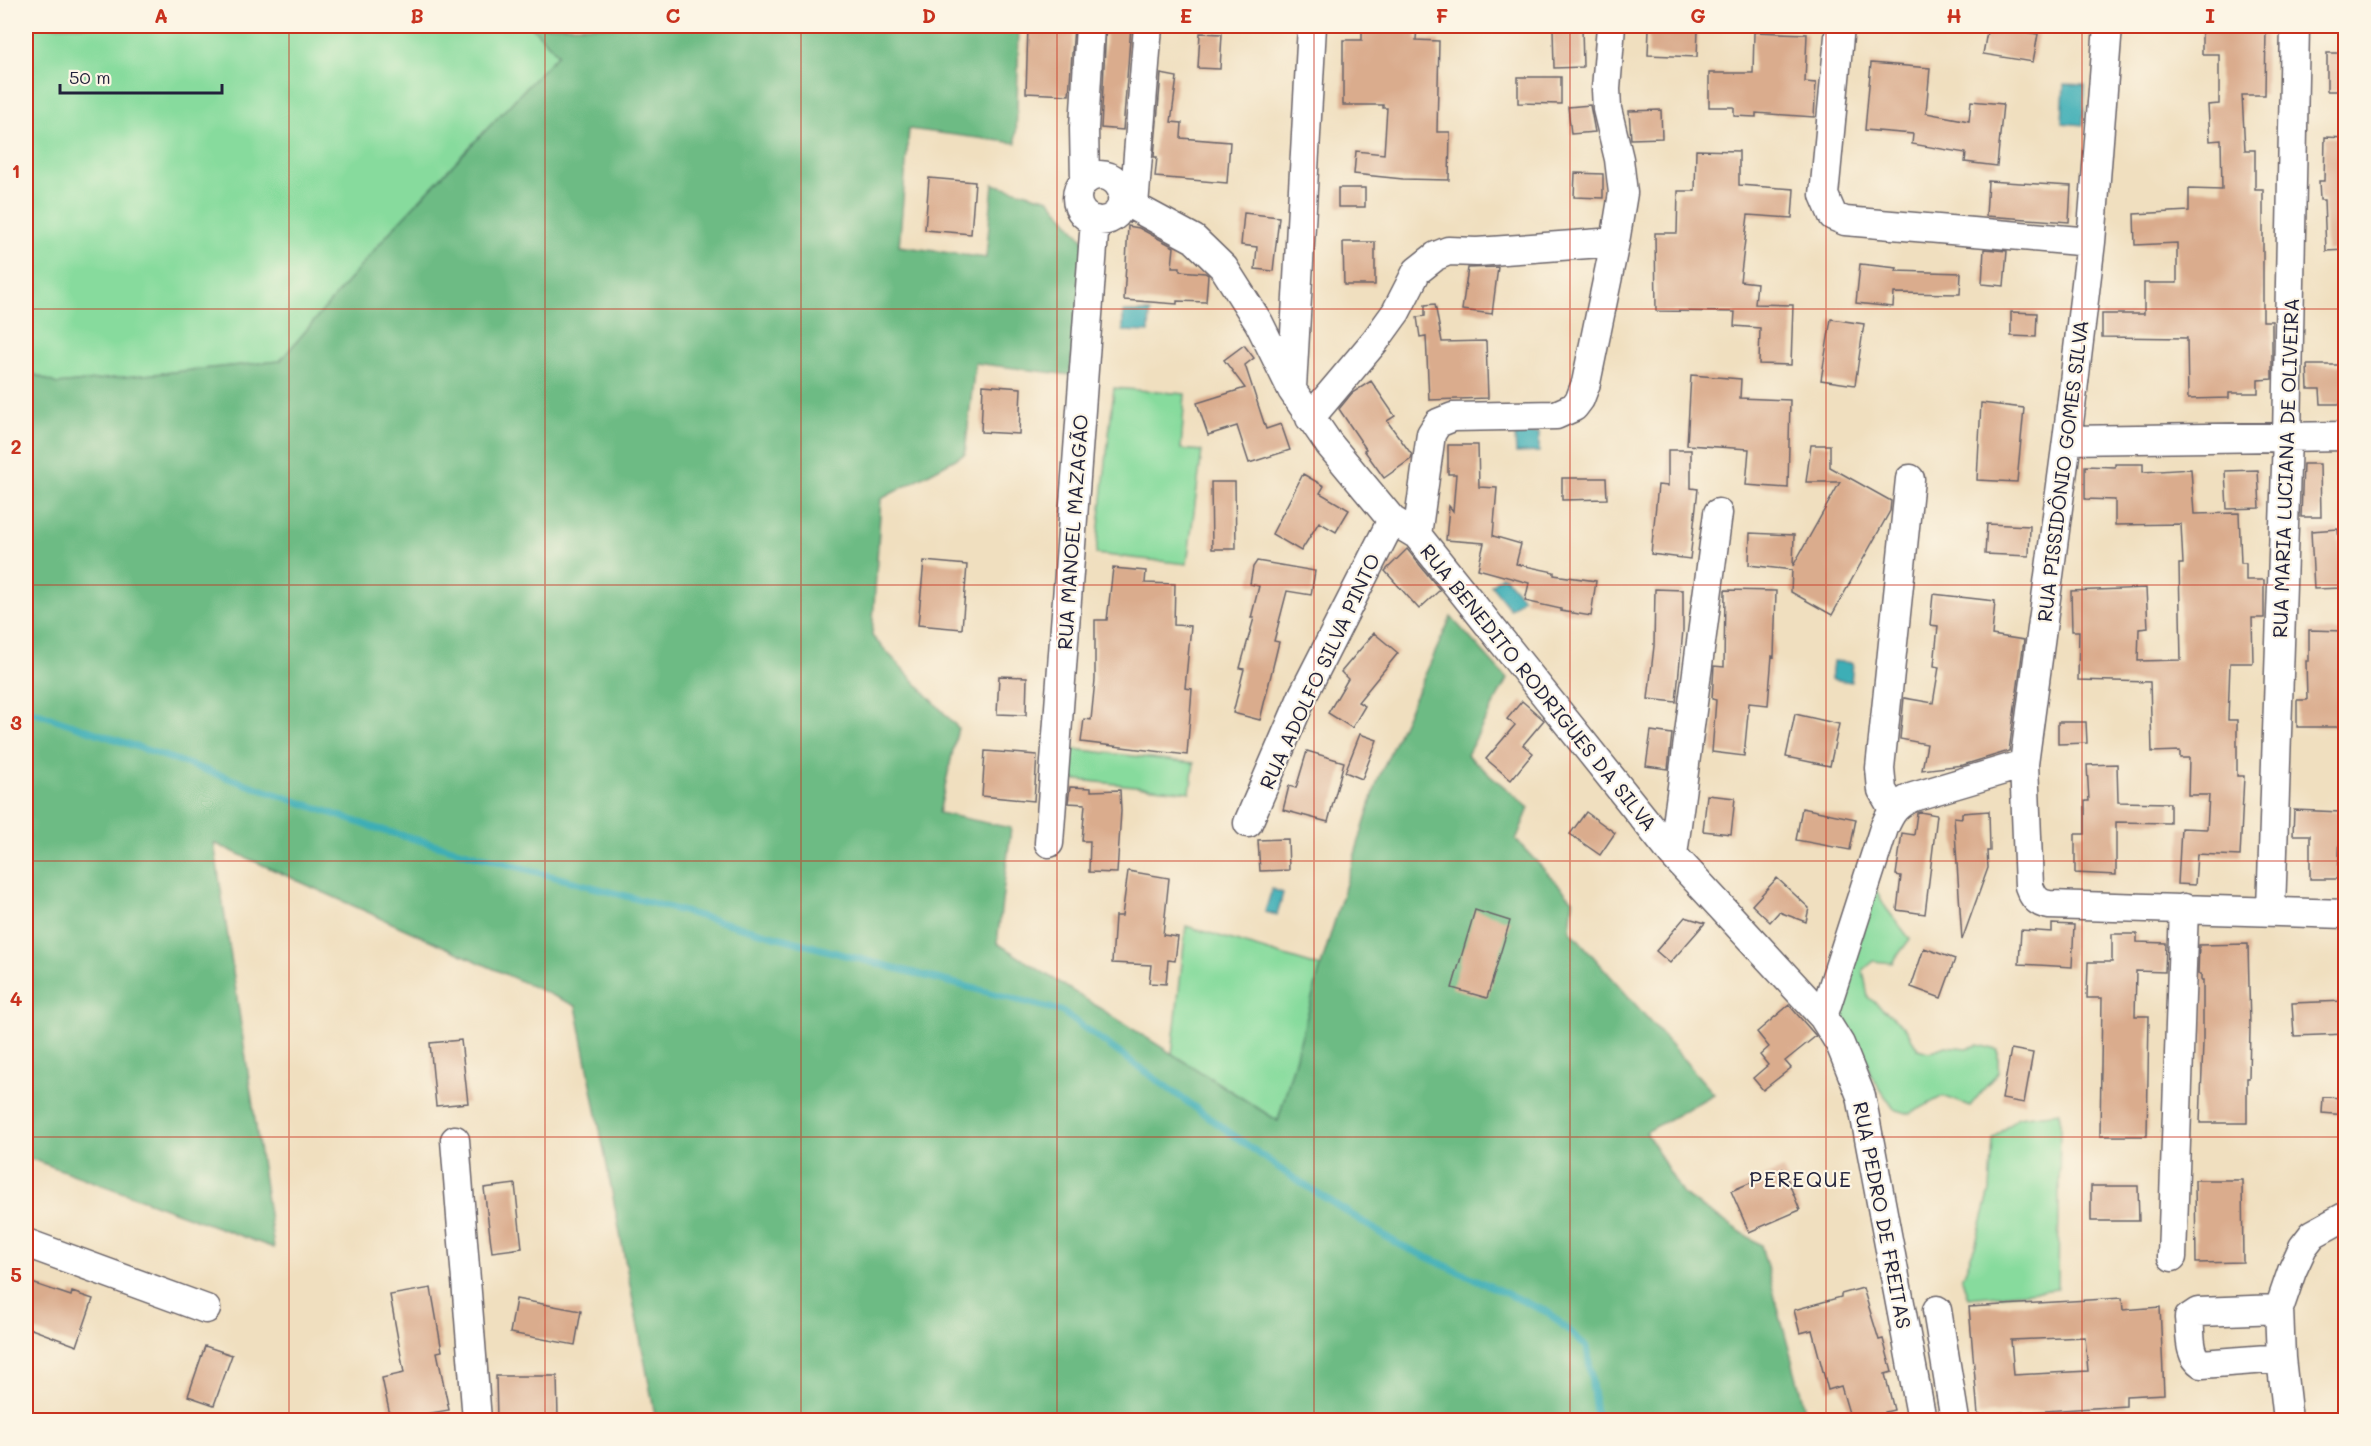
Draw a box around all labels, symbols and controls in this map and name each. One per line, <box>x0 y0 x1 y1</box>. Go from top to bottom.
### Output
text: A <box>154 2 168 28</box>
text: B <box>410 2 424 28</box>
text: C <box>666 2 681 28</box>
text: D <box>922 2 936 28</box>
text: E <box>1180 2 1192 28</box>
text: F <box>1436 2 1449 28</box>
text: G <box>1690 2 1706 28</box>
text: H <box>1946 2 1962 28</box>
text: I <box>2205 2 2215 28</box>
scale bar <box>60 57 222 95</box>
text: 50 m <box>69 65 111 89</box>
text: 1 <box>12 157 20 183</box>
street label: RUA MARIA LUCIANA DE OLIVEIRA <box>2266 298 2304 638</box>
street label: RUA PISSIDÔNIO GOMES SILVA <box>2031 319 2093 623</box>
street label: RUA MANOEL MAZAGÃO <box>1051 414 1093 650</box>
text: 2 <box>10 433 22 459</box>
street label: RUA BENEDITO RODRIGUES DA SILVA <box>1415 538 1663 836</box>
street label: RUA ADOLFO SILVA PINTO <box>1253 549 1385 793</box>
text: 3 <box>10 709 22 735</box>
text: 4 <box>10 985 23 1011</box>
street label: RUA PEDRO DE FREITAS <box>1848 1099 1918 1331</box>
district label: PEREQUE <box>1749 1165 1853 1192</box>
text: 5 <box>10 1261 22 1287</box>

